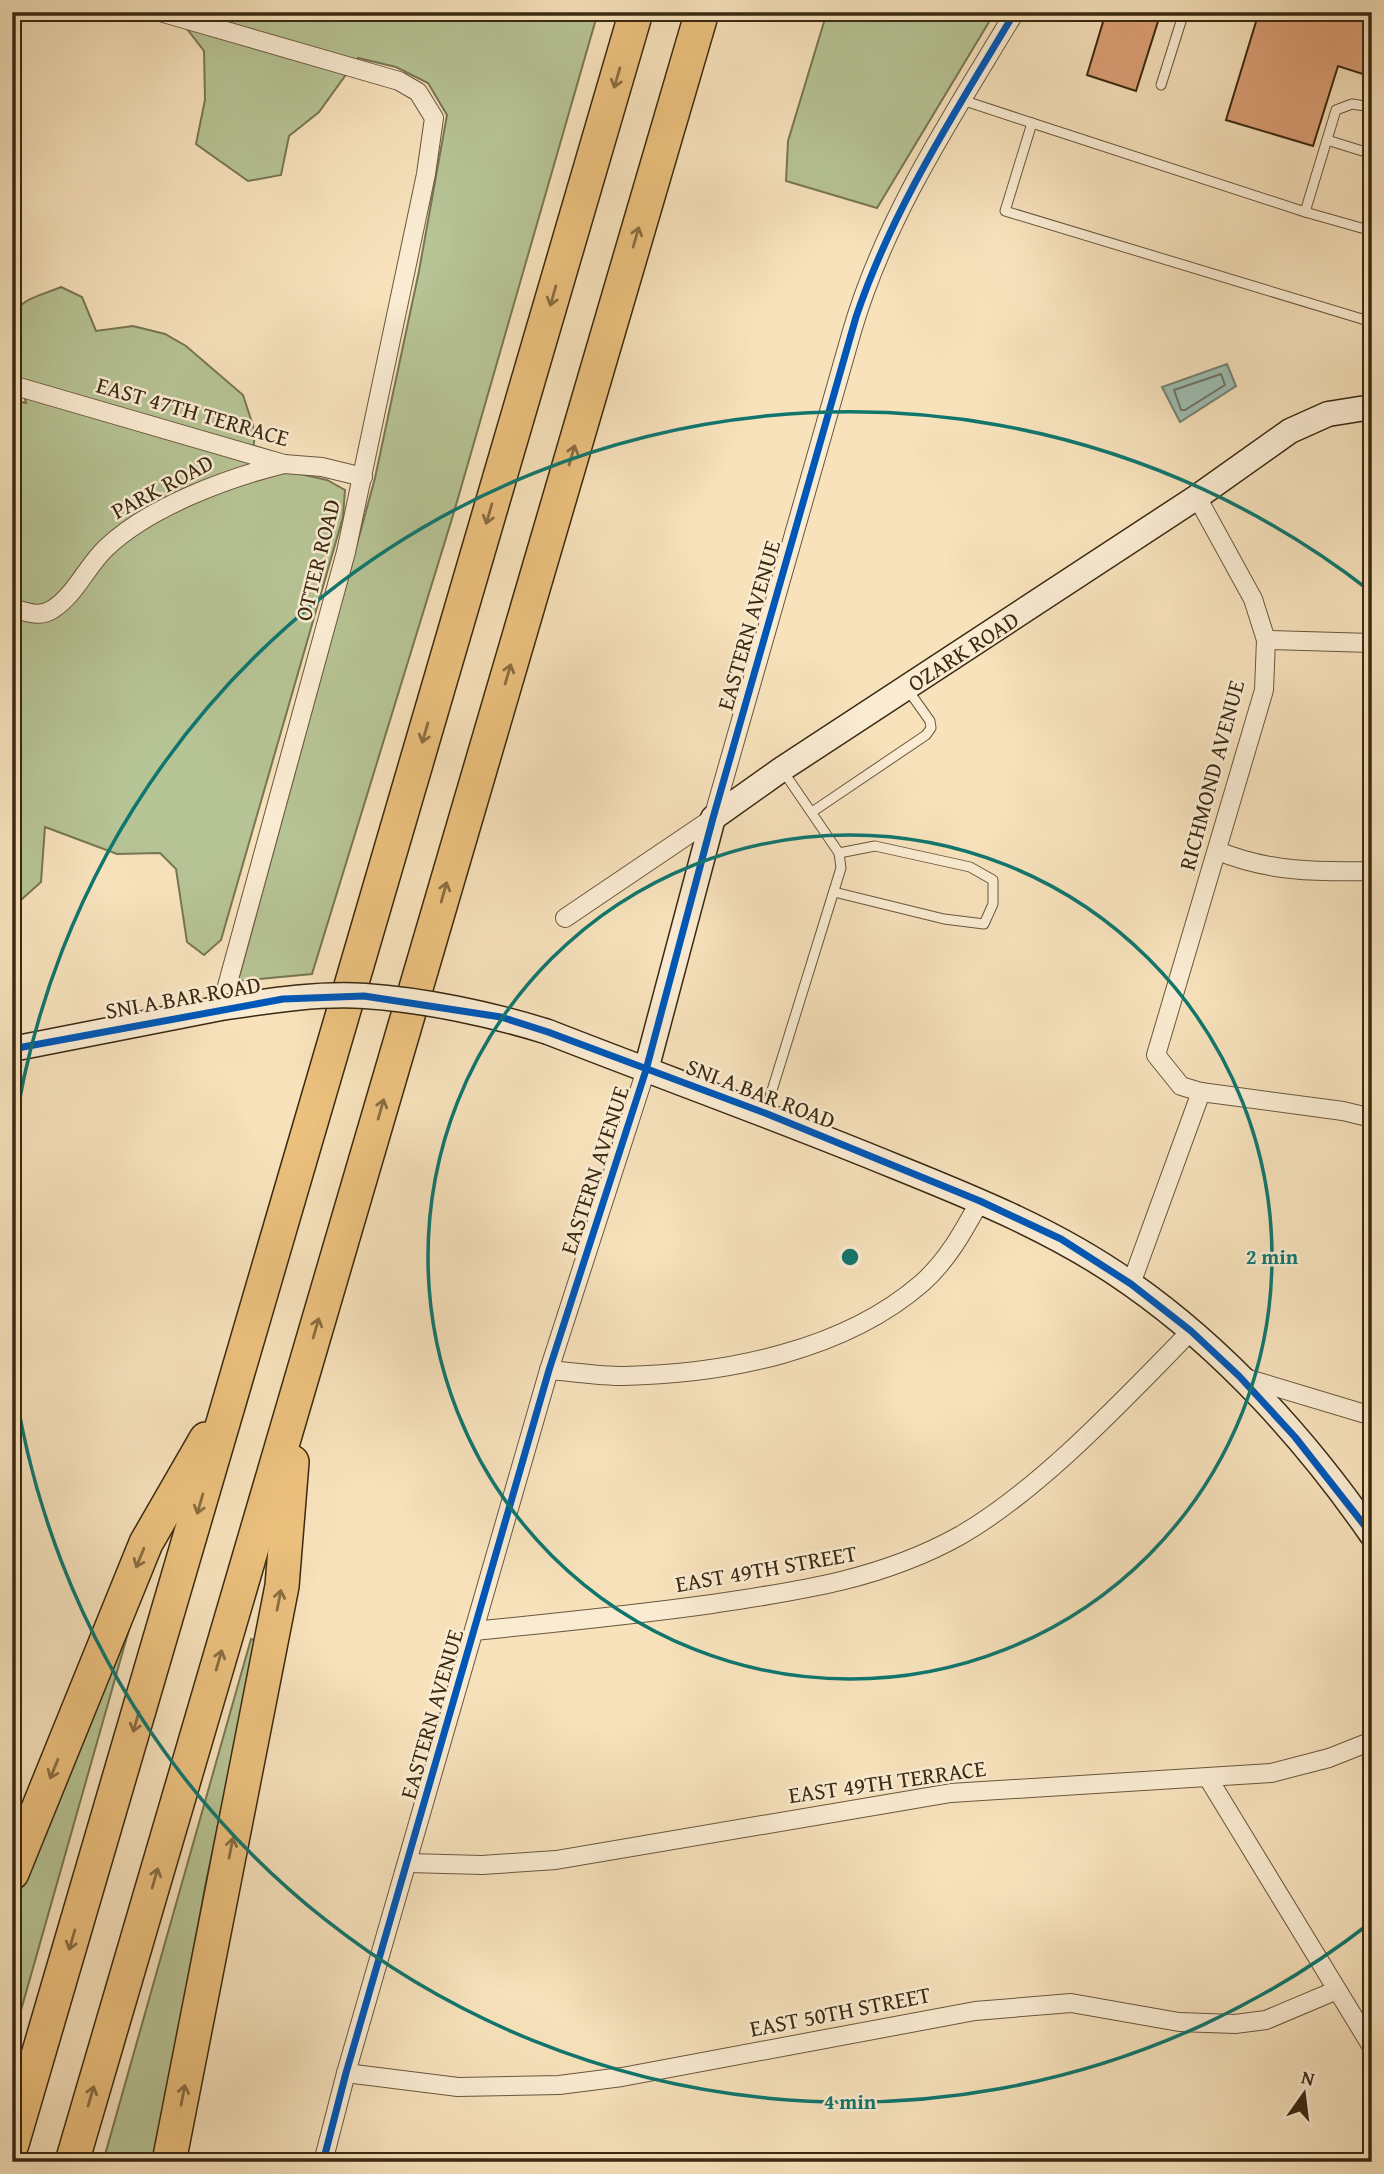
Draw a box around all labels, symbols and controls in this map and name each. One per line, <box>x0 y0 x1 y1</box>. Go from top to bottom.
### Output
one-way arrow <box>609 67 622 89</box>
one-way arrow <box>631 226 644 248</box>
one-way arrow <box>546 284 559 307</box>
street label: EAST 47TH TERRACE <box>93 368 293 454</box>
street label: PARK ROAD <box>105 445 219 527</box>
one-way arrow <box>567 445 580 467</box>
street label: OTTER ROAD <box>286 496 348 624</box>
one-way arrow <box>482 503 495 525</box>
street label: EASTERN AVENUE <box>708 536 788 714</box>
street label: OZARK ROAD <box>901 603 1025 699</box>
one-way arrow <box>503 663 516 685</box>
street label: RICHMOND AVENUE <box>1170 676 1252 874</box>
one-way arrow <box>418 722 431 744</box>
one-way arrow <box>439 881 452 903</box>
street label: SNI A BAR ROAD <box>103 967 263 1027</box>
street label: SNI A BAR ROAD <box>682 1049 840 1137</box>
street label: EASTERN AVENUE <box>551 1082 637 1258</box>
one-way arrow <box>375 1099 388 1121</box>
text: 2 min <box>1246 1241 1299 1272</box>
centre of rings <box>838 1245 862 1269</box>
one-way arrow <box>311 1317 324 1339</box>
one-way arrow <box>192 1493 205 1515</box>
street label: EAST 49TH STREET <box>673 1536 859 1600</box>
one-way arrow <box>133 1547 146 1568</box>
one-way arrow <box>273 1589 287 1612</box>
street label: EASTERN AVENUE <box>391 1625 471 1803</box>
one-way arrow <box>214 1649 227 1671</box>
one-way arrow <box>128 1711 141 1733</box>
street label: EAST 49TH TERRACE <box>786 1751 988 1811</box>
one-way arrow <box>47 1757 60 1779</box>
one-way arrow <box>225 1837 238 1859</box>
one-way arrow <box>150 1867 163 1889</box>
one-way arrow <box>64 1929 77 1951</box>
street label: EAST 50TH STREET <box>747 1977 933 2045</box>
north arrow <box>1268 2058 1338 2128</box>
text: N <box>1299 2062 1318 2093</box>
one-way arrow <box>176 2084 190 2107</box>
one-way arrow <box>86 2085 99 2107</box>
text: 4 min <box>824 2086 877 2117</box>

